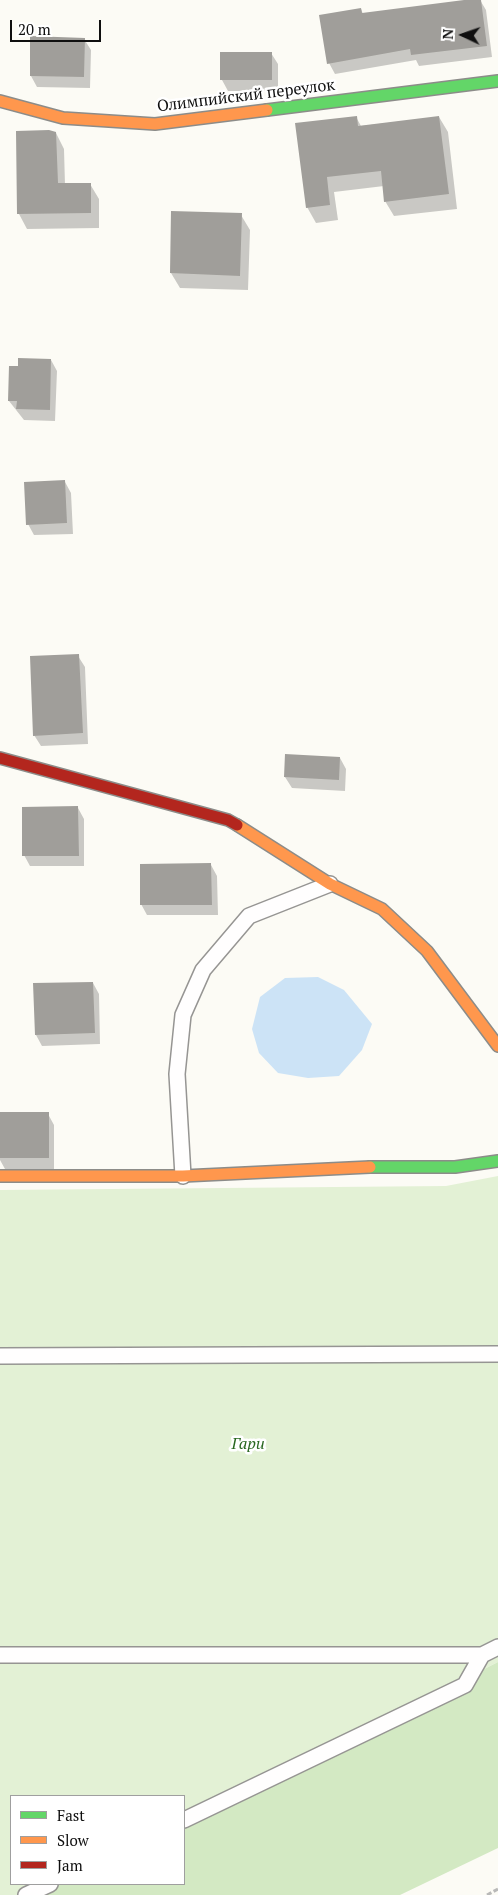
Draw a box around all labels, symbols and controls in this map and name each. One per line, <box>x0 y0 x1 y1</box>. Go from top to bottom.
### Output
scale bar <box>12 10 104 42</box>
north arrow <box>438 10 488 60</box>
text: 20 m <box>18 19 51 39</box>
text: N <box>438 28 457 40</box>
street label: Олимпийский переулок <box>156 76 336 116</box>
park label: Гари <box>231 1434 265 1454</box>
legend <box>10 1795 185 1885</box>
text: Fast <box>57 1805 85 1825</box>
text: Slow <box>57 1830 89 1850</box>
text: Jam <box>57 1855 83 1875</box>

